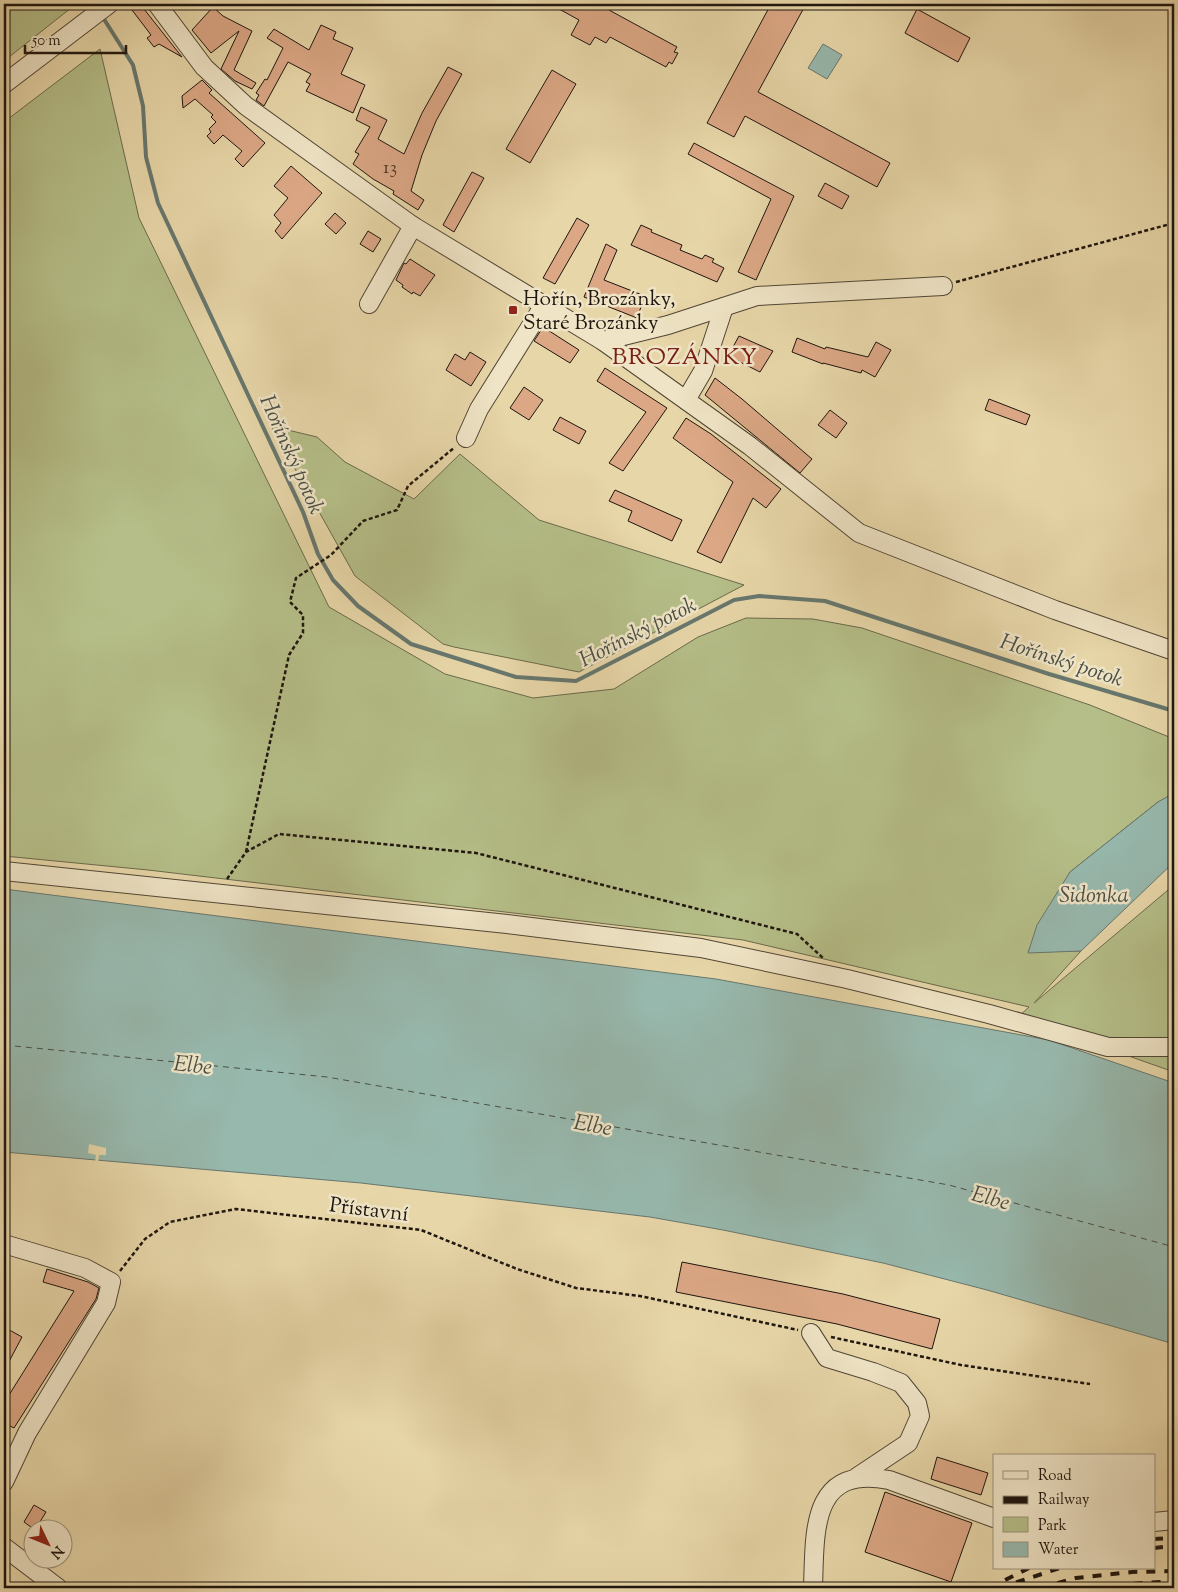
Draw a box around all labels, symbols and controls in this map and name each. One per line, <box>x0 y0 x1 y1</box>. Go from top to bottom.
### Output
scale bar <box>25 22 126 54</box>
text: 50 m <box>31 31 61 52</box>
house number: 13 <box>383 155 397 182</box>
place label: Hořín, Brozánky, Staré Brozánky <box>523 285 675 339</box>
marker: Hořín, Brozánky, Staré Brozánky <box>507 304 519 316</box>
district label: BROZÁNKY <box>612 341 758 375</box>
water label: Hořínský potok <box>250 390 331 520</box>
water label: Hořínský potok <box>574 590 703 677</box>
water label: Hořínský potok <box>995 627 1127 697</box>
water label: Sidonka <box>1059 881 1129 913</box>
water label: Elbe <box>172 1049 214 1085</box>
water label: Elbe <box>571 1108 614 1146</box>
water label: Elbe <box>967 1179 1013 1220</box>
street label: Přístavní <box>327 1191 410 1231</box>
legend <box>993 1454 1156 1570</box>
text: Road <box>1038 1466 1072 1487</box>
text: Railway <box>1038 1490 1090 1511</box>
text: Park <box>1038 1516 1067 1537</box>
north arrow <box>22 1520 72 1570</box>
text: Water <box>1038 1540 1079 1561</box>
text: N <box>45 1541 67 1562</box>

